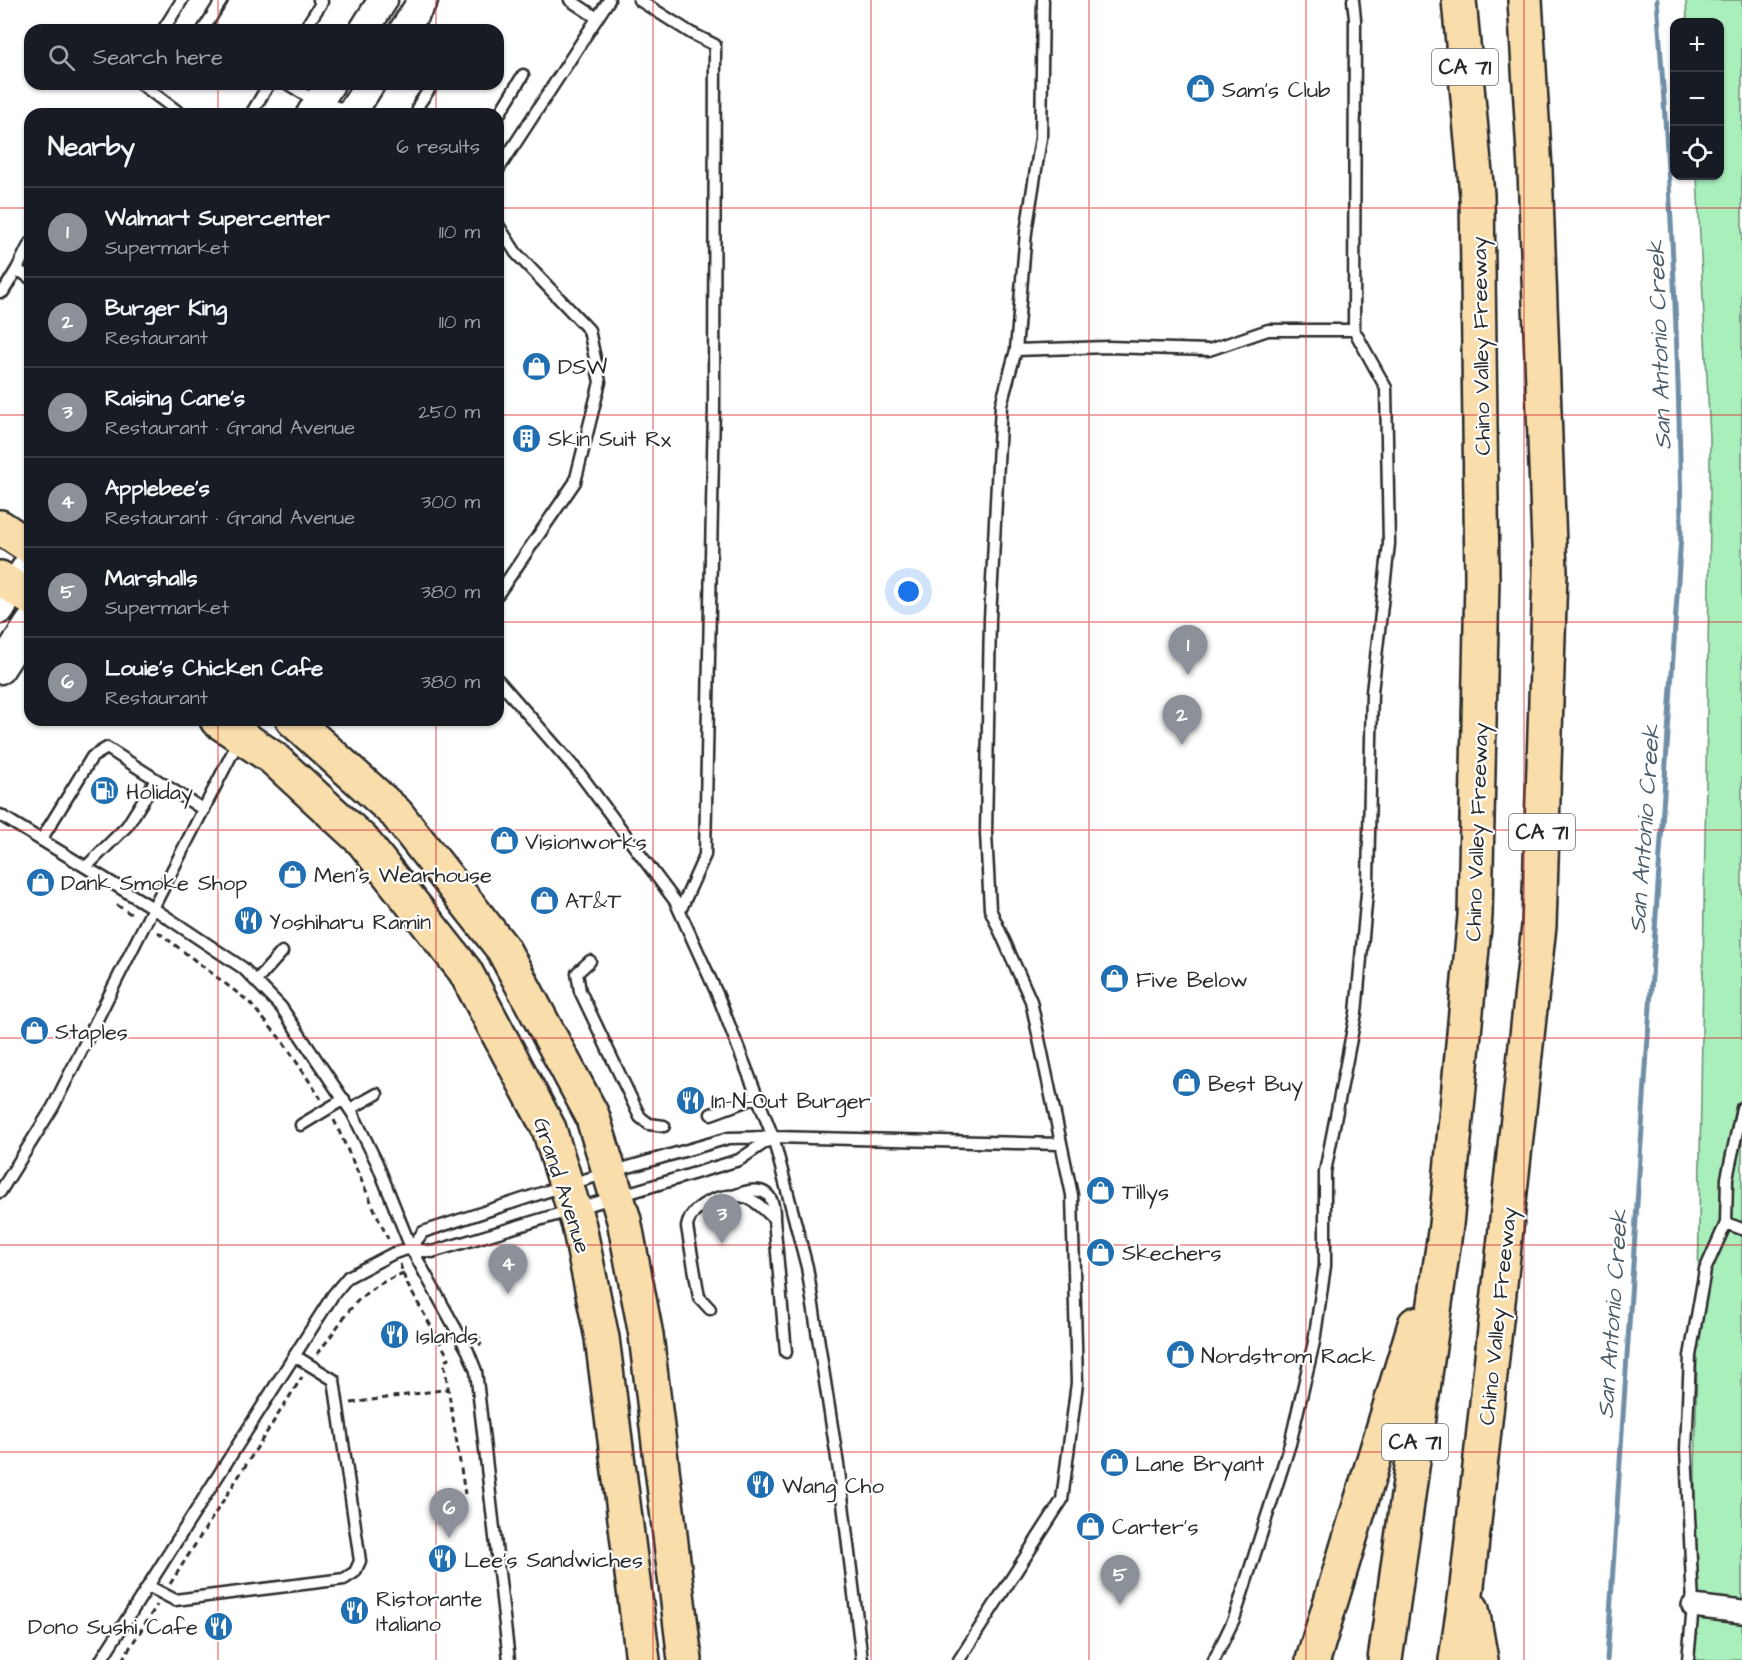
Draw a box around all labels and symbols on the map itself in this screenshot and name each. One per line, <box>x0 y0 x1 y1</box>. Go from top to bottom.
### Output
road number: CA 71 <box>1432 49 1498 85</box>
shop icon: Sam's Club <box>1185 73 1217 105</box>
place label: Sam's Club <box>1222 75 1330 106</box>
street label: Chino Valley Freeway <box>1464 236 1500 456</box>
water label: San Antonio Creek <box>1639 238 1681 450</box>
shop icon: DSW <box>521 350 553 382</box>
place label: DSW <box>558 352 607 383</box>
building icon: Skin Suit Rx <box>511 422 543 454</box>
place label: Skin Suit Rx <box>548 424 672 455</box>
your location <box>894 577 923 606</box>
pin: 1 <box>1168 626 1208 675</box>
pin: 2 <box>1162 696 1202 745</box>
street label: Chino Valley Freeway <box>1458 722 1498 942</box>
water label: San Antonio Creek <box>1621 722 1669 935</box>
fuel station icon: Holiday <box>89 775 121 807</box>
place label: Holiday <box>126 777 193 809</box>
road number: CA 71 <box>1509 814 1575 850</box>
shop icon: Visionworks <box>488 825 520 857</box>
place label: Visionworks <box>525 827 647 858</box>
shop icon: Men's Wearhouse <box>277 858 309 890</box>
place label: Men's Wearhouse <box>314 860 492 891</box>
shop icon: Dank Smoke Shop <box>24 866 56 898</box>
place label: Dank Smoke Shop <box>61 868 247 899</box>
shop icon: AT&T <box>528 884 560 916</box>
place label: AT&T <box>565 886 622 917</box>
restaurant icon: Yoshiharu Ramin <box>232 905 264 937</box>
place label: Yoshiharu Ramin <box>269 907 431 938</box>
shop icon: Five Below <box>1099 963 1131 995</box>
place label: Five Below <box>1136 965 1248 996</box>
shop icon: Staples <box>18 1015 50 1047</box>
place label: Staples <box>55 1017 128 1048</box>
shop icon: Best Buy <box>1171 1067 1203 1099</box>
place label: Best Buy <box>1208 1069 1303 1101</box>
restaurant icon: In-N-Out Burger <box>674 1084 706 1116</box>
place label: In-N-Out Burger <box>711 1086 871 1118</box>
street label: Grand Avenue <box>525 1114 598 1257</box>
shop icon: Tillys <box>1085 1175 1117 1207</box>
place label: Tillys <box>1122 1177 1169 1209</box>
pin: 3 <box>702 1194 742 1244</box>
street label: Chino Valley Freeway <box>1472 1206 1526 1427</box>
water label: San Antonio Creek <box>1589 1207 1637 1420</box>
shop icon: Skechers <box>1085 1236 1117 1268</box>
place label: Skechers <box>1122 1238 1221 1269</box>
pin: 4 <box>488 1244 528 1294</box>
restaurant icon: Islands <box>379 1319 411 1351</box>
place label: Islands <box>416 1321 478 1352</box>
shop icon: Nordstrom Rack <box>1164 1339 1196 1371</box>
place label: Nordstrom Rack <box>1201 1341 1376 1372</box>
road number: CA 71 <box>1382 1424 1448 1460</box>
shop icon: Lane Bryant <box>1098 1447 1130 1479</box>
place label: Lane Bryant <box>1135 1449 1264 1481</box>
restaurant icon: Wang Cho <box>745 1469 777 1501</box>
place label: Wang Cho <box>782 1471 885 1503</box>
pin: 6 <box>430 1488 468 1538</box>
shop icon: Carter's <box>1075 1510 1107 1542</box>
place label: Carter's <box>1112 1512 1198 1543</box>
restaurant icon: Lee's Sandwiches <box>427 1543 459 1575</box>
place label: Lee's Sandwiches <box>464 1545 643 1576</box>
pin: 5 <box>1100 1556 1140 1605</box>
place label: Ristorante Italiano <box>376 1584 483 1640</box>
restaurant icon: Ristorante Italiano <box>339 1595 371 1627</box>
restaurant icon: Dono Sushi Cafe <box>203 1610 235 1642</box>
place label: Dono Sushi Cafe <box>28 1612 198 1643</box>

